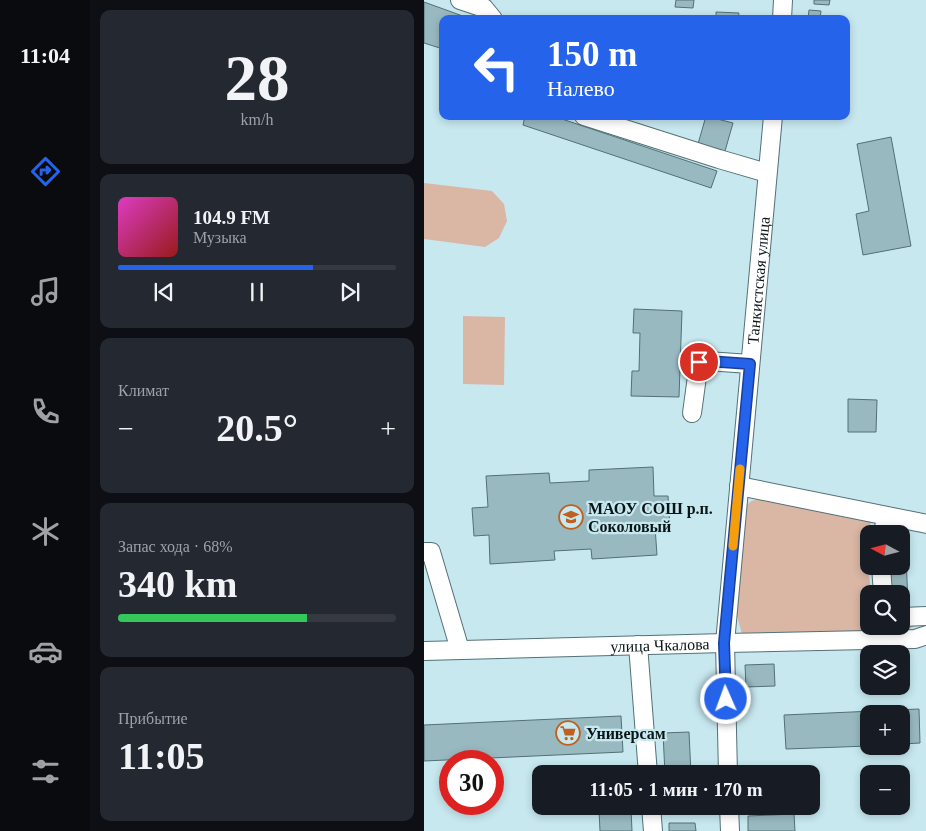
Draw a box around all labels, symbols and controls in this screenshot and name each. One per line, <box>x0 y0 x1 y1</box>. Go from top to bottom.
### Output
icon: left <box>464 35 529 100</box>
text: 150 m <box>547 35 637 74</box>
text: 28 <box>225 42 290 114</box>
text: 11:04 <box>20 43 70 68</box>
text: Налево <box>547 76 615 101</box>
text: km/h <box>241 111 273 128</box>
icon: directions <box>28 154 63 189</box>
text: 104.9 FM <box>193 207 270 228</box>
street label: Танкистская улица <box>744 216 773 345</box>
text: Музыка <box>193 229 247 246</box>
icon: music <box>28 274 63 309</box>
icon: previous <box>150 278 178 306</box>
icon: pause <box>243 278 271 306</box>
icon: next <box>336 278 364 306</box>
pin <box>678 341 720 383</box>
icon: arrive <box>685 348 713 376</box>
text: Климат <box>118 382 169 399</box>
icon: phone <box>28 394 63 429</box>
text: 20.5° <box>216 407 298 449</box>
text: − <box>118 413 134 444</box>
text: + <box>380 413 396 444</box>
place label: МАОУ СОШ р.п. Соколовый <box>588 500 713 535</box>
school or university icon: МАОУ СОШ р.п. Соколовый <box>558 504 584 530</box>
icon: climate <box>28 514 63 549</box>
north arrow <box>860 525 910 575</box>
map controls <box>860 525 910 815</box>
text: Запас хода · 68% <box>118 538 233 555</box>
text: 340 km <box>118 563 237 605</box>
button: search <box>860 585 910 635</box>
icon: car <box>28 634 63 669</box>
street label: улица Чкалова <box>610 635 710 656</box>
button: layers <box>860 645 910 695</box>
position arrow <box>699 672 751 724</box>
button: + <box>860 705 910 755</box>
text: Прибытие <box>118 710 188 727</box>
supermarket icon: Универсам <box>555 720 581 746</box>
place label: Универсам <box>586 725 666 743</box>
text: 11:05 <box>118 735 205 777</box>
speed limit sign: 30 <box>439 750 504 815</box>
icon: filters <box>28 754 63 789</box>
button: − <box>860 765 910 815</box>
text: 11:05 · 1 мин · 170 m <box>589 779 763 800</box>

